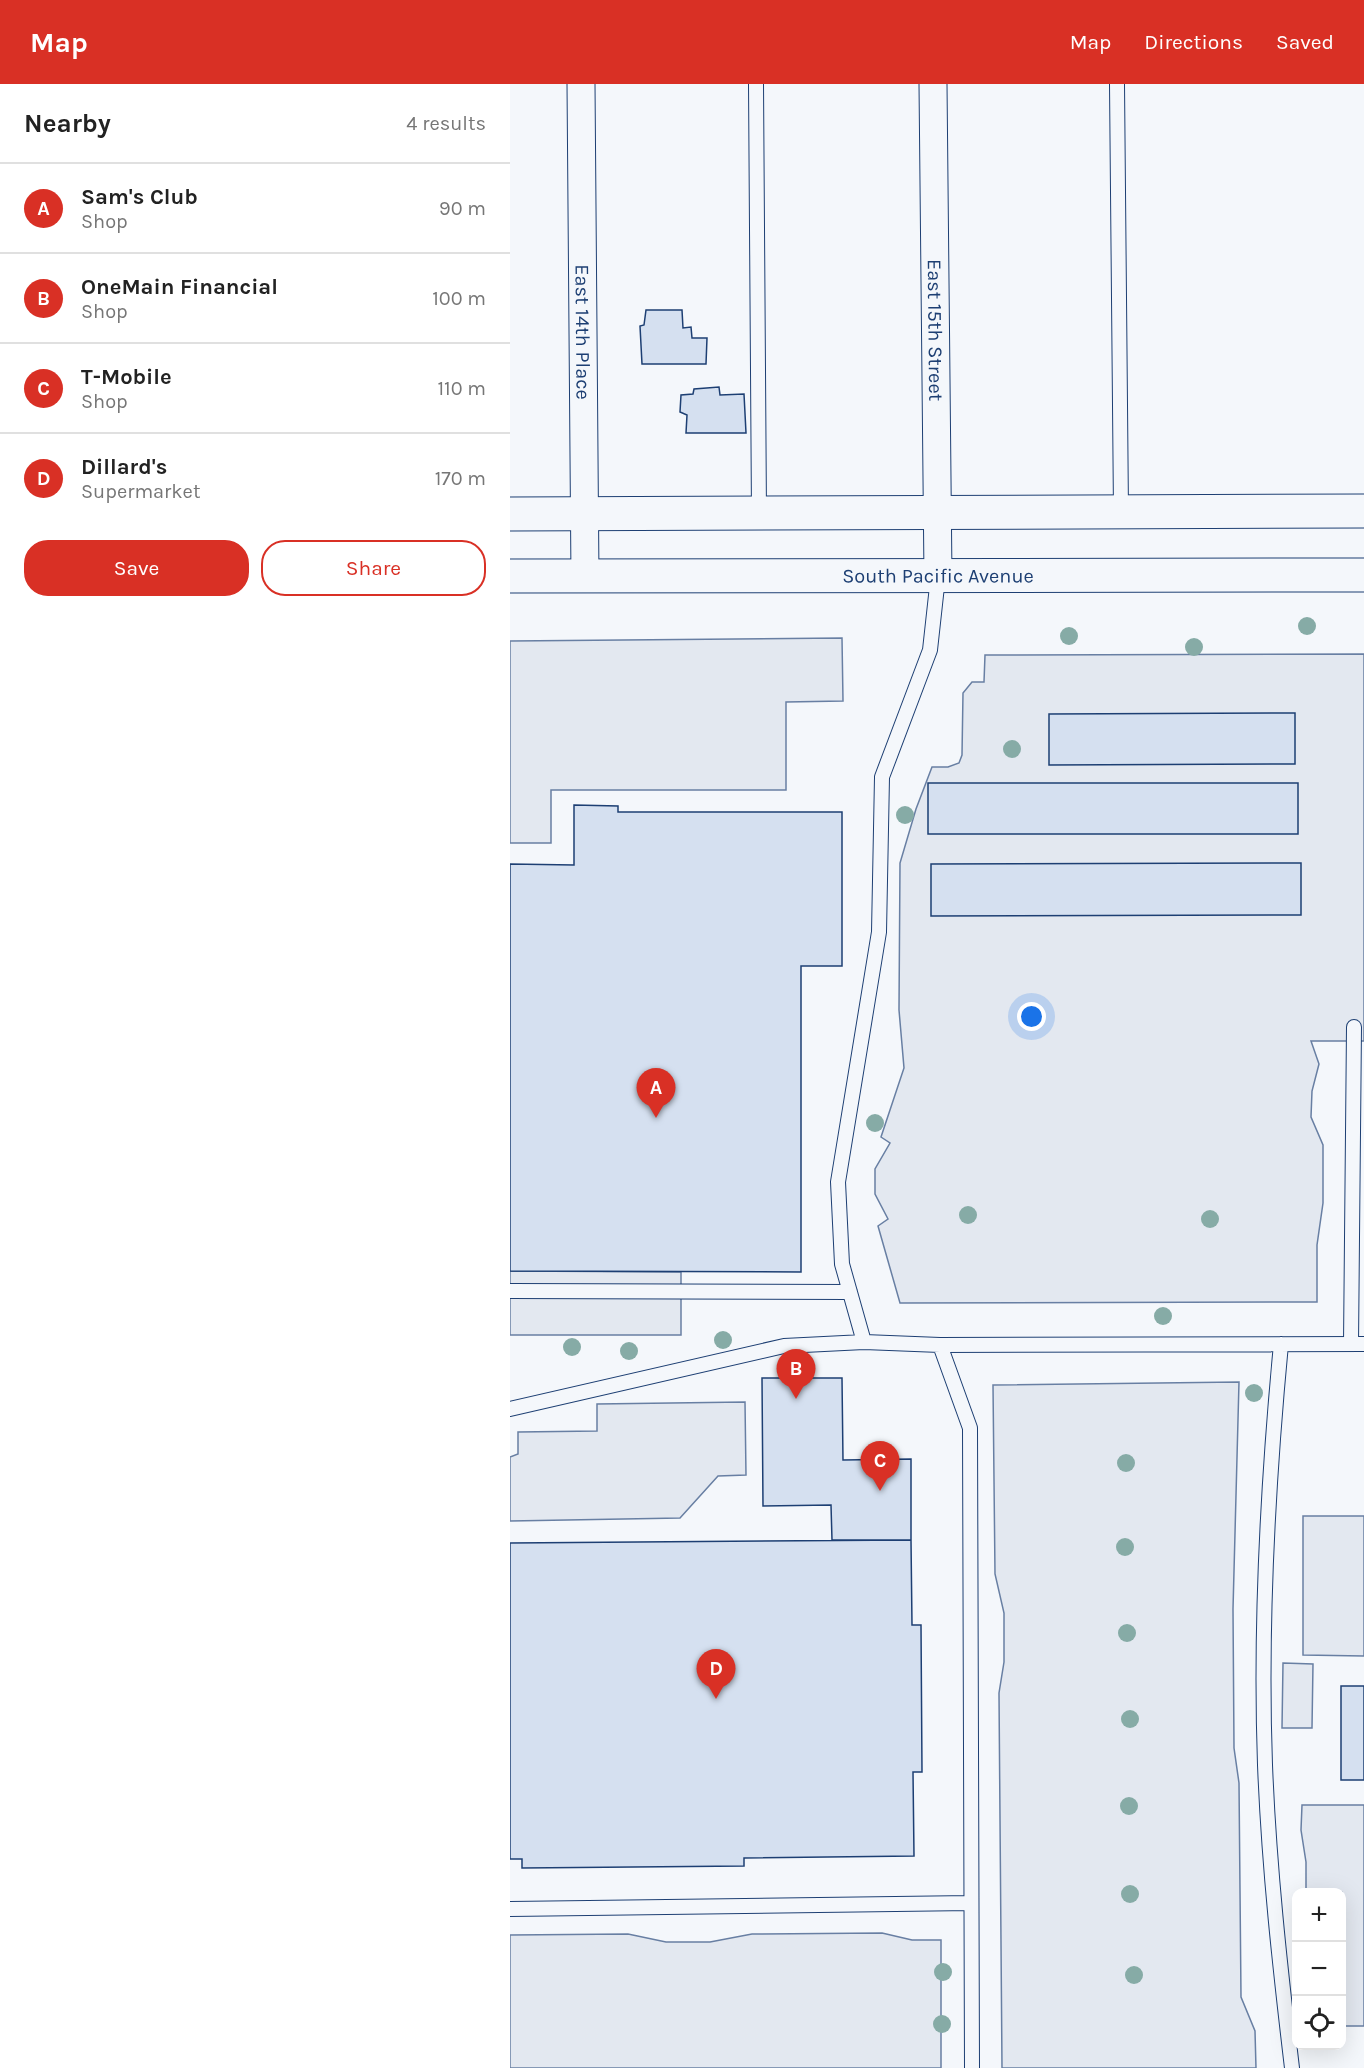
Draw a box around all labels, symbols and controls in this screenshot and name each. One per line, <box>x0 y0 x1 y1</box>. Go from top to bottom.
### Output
text: Map <box>30 26 88 59</box>
text: Map <box>1070 30 1111 54</box>
text: Directions <box>1144 30 1243 54</box>
text: Saved <box>1276 30 1334 54</box>
text: Nearby <box>24 108 111 139</box>
text: 4 results <box>406 112 486 135</box>
text: Sam's Club <box>81 184 198 210</box>
text: A <box>37 197 50 220</box>
text: 90 m <box>439 197 486 220</box>
text: Shop <box>81 210 128 233</box>
street label: East 15th Street <box>923 259 947 402</box>
street label: East 14th Place <box>570 264 595 400</box>
text: OneMain Financial <box>81 274 278 300</box>
text: B <box>37 287 50 310</box>
text: 100 m <box>432 287 486 310</box>
text: Shop <box>81 300 128 323</box>
text: T-Mobile <box>81 364 172 390</box>
text: C <box>37 377 50 400</box>
text: 110 m <box>437 377 486 400</box>
text: Shop <box>81 390 128 413</box>
text: Dillard's <box>81 454 167 480</box>
text: D <box>37 467 50 490</box>
text: 170 m <box>435 467 486 490</box>
text: Supermarket <box>81 480 200 503</box>
button: Save <box>24 540 249 596</box>
button: Share <box>261 540 486 596</box>
street label: South Pacific Avenue <box>842 564 1034 588</box>
your location <box>1017 1002 1046 1031</box>
pin: A <box>636 1068 676 1118</box>
pin: B <box>776 1350 816 1399</box>
pin: C <box>860 1442 899 1491</box>
pin: D <box>696 1650 736 1699</box>
map controls <box>1292 1888 1346 2050</box>
button: + <box>1292 1888 1346 1942</box>
button: − <box>1292 1942 1346 1996</box>
button: locate <box>1292 1996 1346 2050</box>

